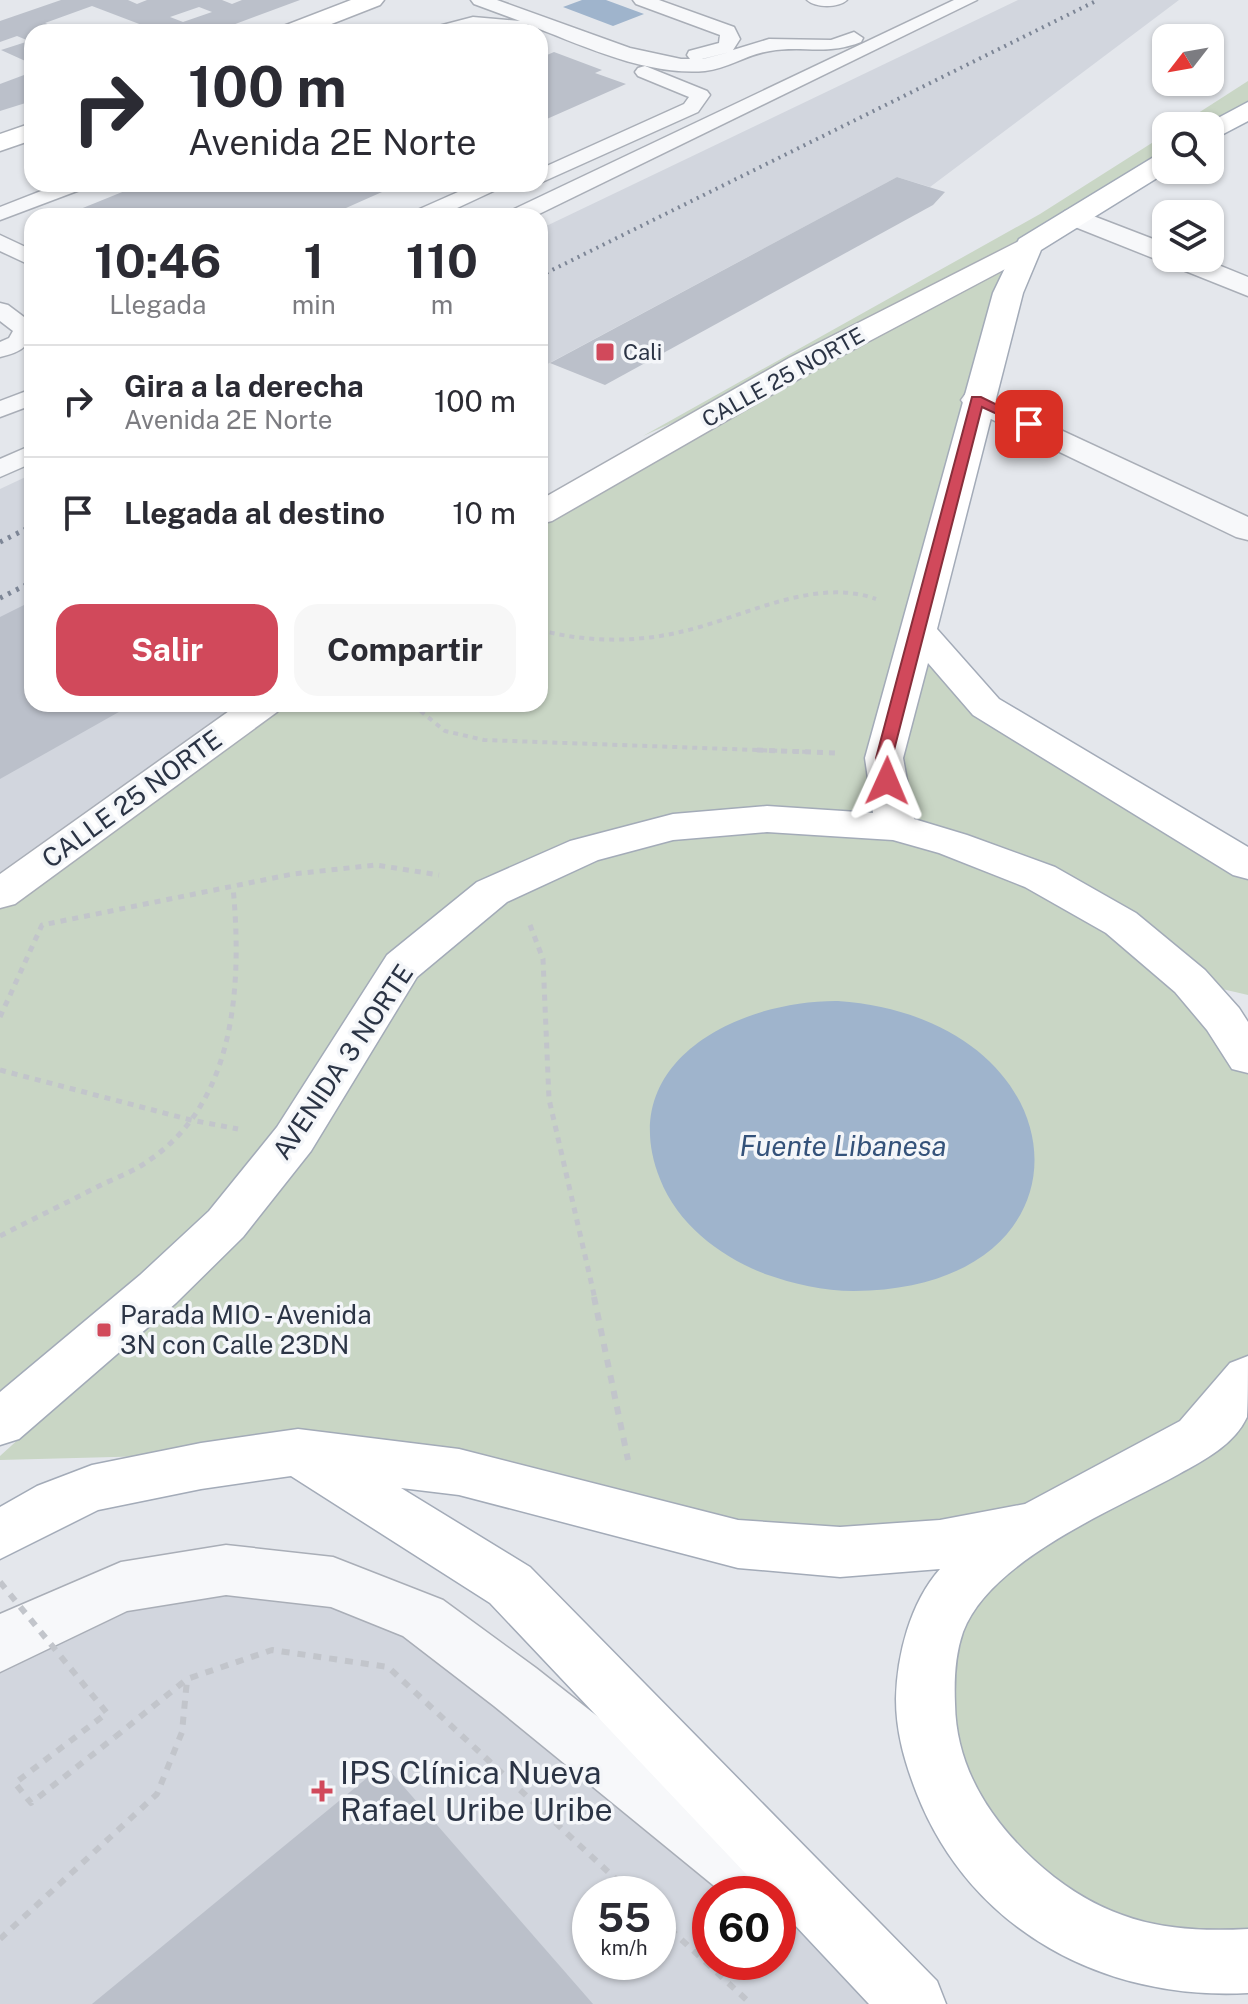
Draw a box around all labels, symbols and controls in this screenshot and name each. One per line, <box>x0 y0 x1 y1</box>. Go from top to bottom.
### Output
north arrow <box>1152 24 1224 96</box>
map controls <box>1152 24 1224 272</box>
text: 100 m <box>188 54 347 120</box>
icon: right <box>56 56 160 160</box>
button: search <box>1152 112 1224 184</box>
text: Avenida 2E Norte <box>188 121 477 163</box>
button: layers <box>1152 200 1224 272</box>
text: 10:46 <box>94 232 222 289</box>
text: 1 <box>303 232 324 289</box>
text: 110 <box>406 232 478 289</box>
text: Llegada <box>109 289 206 320</box>
text: min <box>292 289 336 320</box>
text: m <box>431 289 453 320</box>
street label: CALLE 25 NORTE <box>697 322 869 432</box>
place label: Cali <box>623 339 662 365</box>
marker: Cali <box>594 341 616 363</box>
text: Gira a la derecha <box>124 368 364 404</box>
icon: right <box>56 379 100 423</box>
text: 100 m <box>434 383 516 419</box>
pin <box>995 390 1063 458</box>
icon: arrive <box>1007 402 1051 446</box>
text: Avenida 2E Norte <box>124 404 332 435</box>
icon: arrive <box>56 491 100 535</box>
text: Llegada al destino <box>124 495 385 531</box>
text: 10 m <box>452 495 516 531</box>
button: Salir <box>56 604 278 696</box>
button: Compartir <box>294 604 516 696</box>
street label: CALLE 25 NORTE <box>36 723 228 874</box>
position arrow <box>845 739 929 823</box>
street label: AVENIDA 3 NORTE <box>266 958 419 1165</box>
water label: Fuente Libanesa <box>740 1129 946 1162</box>
place label: Parada MIO - Avenida 3N con Calle 23DN <box>120 1299 372 1360</box>
marker: Parada MIO - Avenida 3N con Calle 23DN <box>95 1321 113 1339</box>
place label: IPS Clínica Nueva Rafael Uribe Uribe <box>340 1754 613 1828</box>
marker: IPS Clínica Nueva Rafael Uribe Uribe <box>311 1780 333 1802</box>
speed limit sign: 60 <box>692 1876 796 1980</box>
text: 55 <box>597 1894 651 1941</box>
text: km/h <box>600 1936 648 1960</box>

